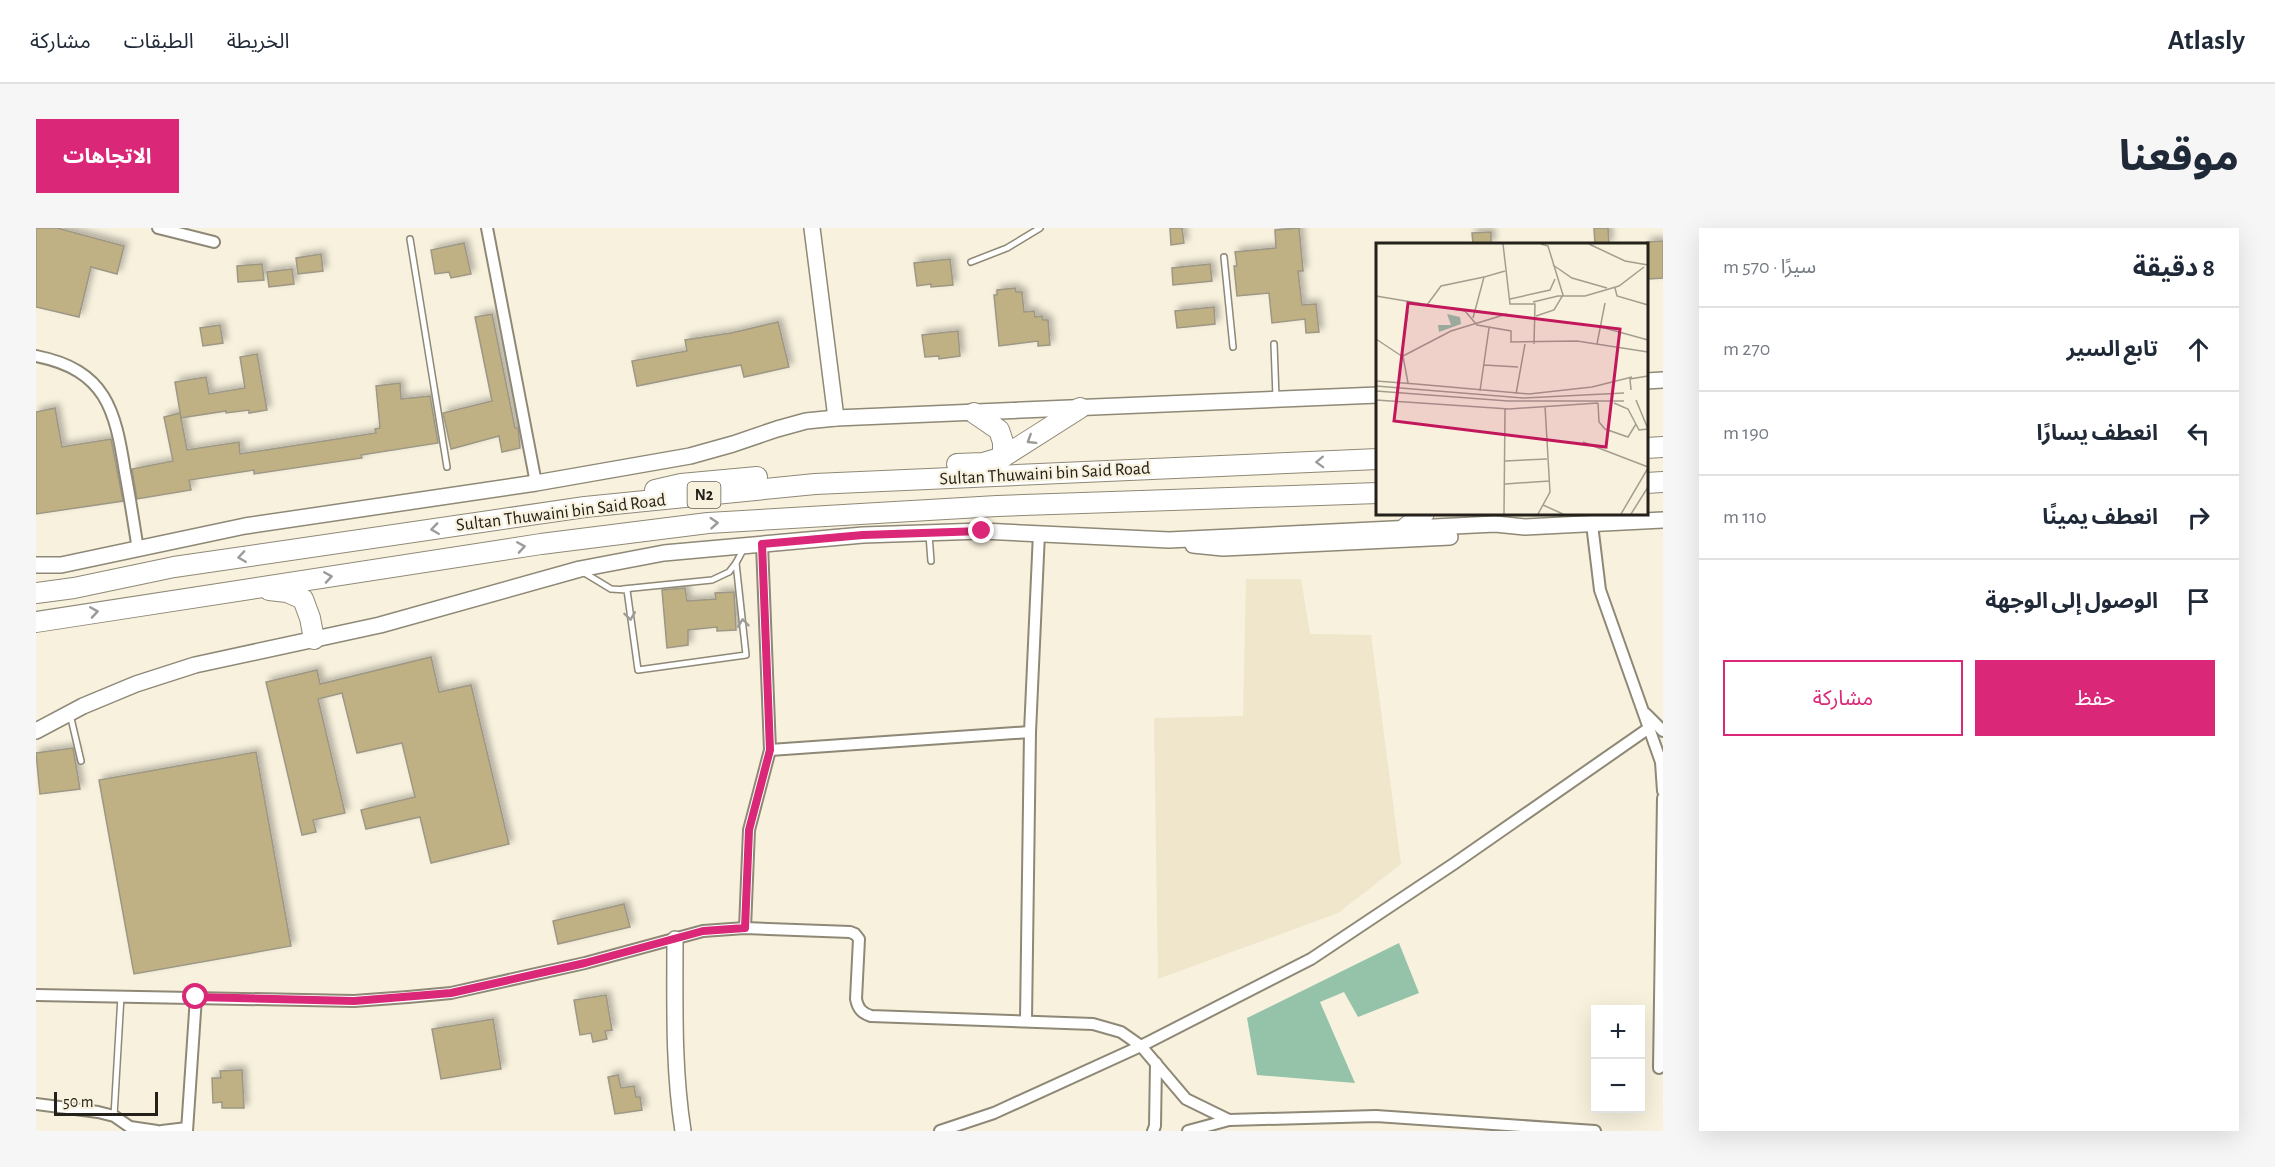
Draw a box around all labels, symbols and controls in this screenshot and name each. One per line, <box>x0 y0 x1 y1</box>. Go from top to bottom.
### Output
text: Atlasly <box>2168 27 2245 55</box>
text: مشاركة <box>30 31 91 52</box>
text: الطبقات <box>124 31 194 52</box>
text: الخريطة <box>227 31 290 52</box>
button: الاتجاهات <box>36 119 179 193</box>
text: موقعنا <box>2119 136 2239 178</box>
inset map <box>1376 243 1648 514</box>
text: 8 دقيقة <box>2133 255 2215 281</box>
text: سيرًا · 570 m <box>1723 257 1816 277</box>
icon: ahead <box>2182 333 2215 366</box>
text: تابع السير <box>2066 338 2158 360</box>
text: 270 m <box>1723 339 1770 359</box>
icon: left <box>2182 417 2215 450</box>
text: انعطف يسارًا <box>2036 422 2158 444</box>
text: 190 m <box>1723 423 1769 443</box>
one-way arrow <box>1027 433 1037 445</box>
one-way arrow <box>1315 455 1324 468</box>
street label: Sultan Thuwaini bin Said Road <box>939 459 1151 489</box>
road number: N2 <box>688 482 720 508</box>
street label: Sultan Thuwaini bin Said Road <box>455 491 667 535</box>
icon: right <box>2182 501 2215 534</box>
text: انعطف يمينًا <box>2042 506 2158 528</box>
text: 110 m <box>1723 507 1767 527</box>
one-way arrow <box>710 516 719 529</box>
route end <box>968 517 994 543</box>
one-way arrow <box>430 523 439 535</box>
one-way arrow <box>516 541 525 553</box>
one-way arrow <box>237 551 246 563</box>
one-way arrow <box>323 571 333 583</box>
icon: arrive <box>2182 585 2215 618</box>
text: الوصول إلى الوجهة <box>1985 590 2158 612</box>
one-way arrow <box>89 606 98 618</box>
one-way arrow <box>624 612 636 621</box>
one-way arrow <box>737 619 750 628</box>
button: مشاركة <box>1723 660 1963 736</box>
button: حفظ <box>1975 660 2215 736</box>
route start <box>182 983 208 1009</box>
map controls <box>1591 1005 1645 1113</box>
button: + <box>1591 1005 1645 1059</box>
button: − <box>1591 1059 1645 1113</box>
scale bar <box>54 1089 158 1116</box>
text: 50 m <box>63 1094 94 1110</box>

